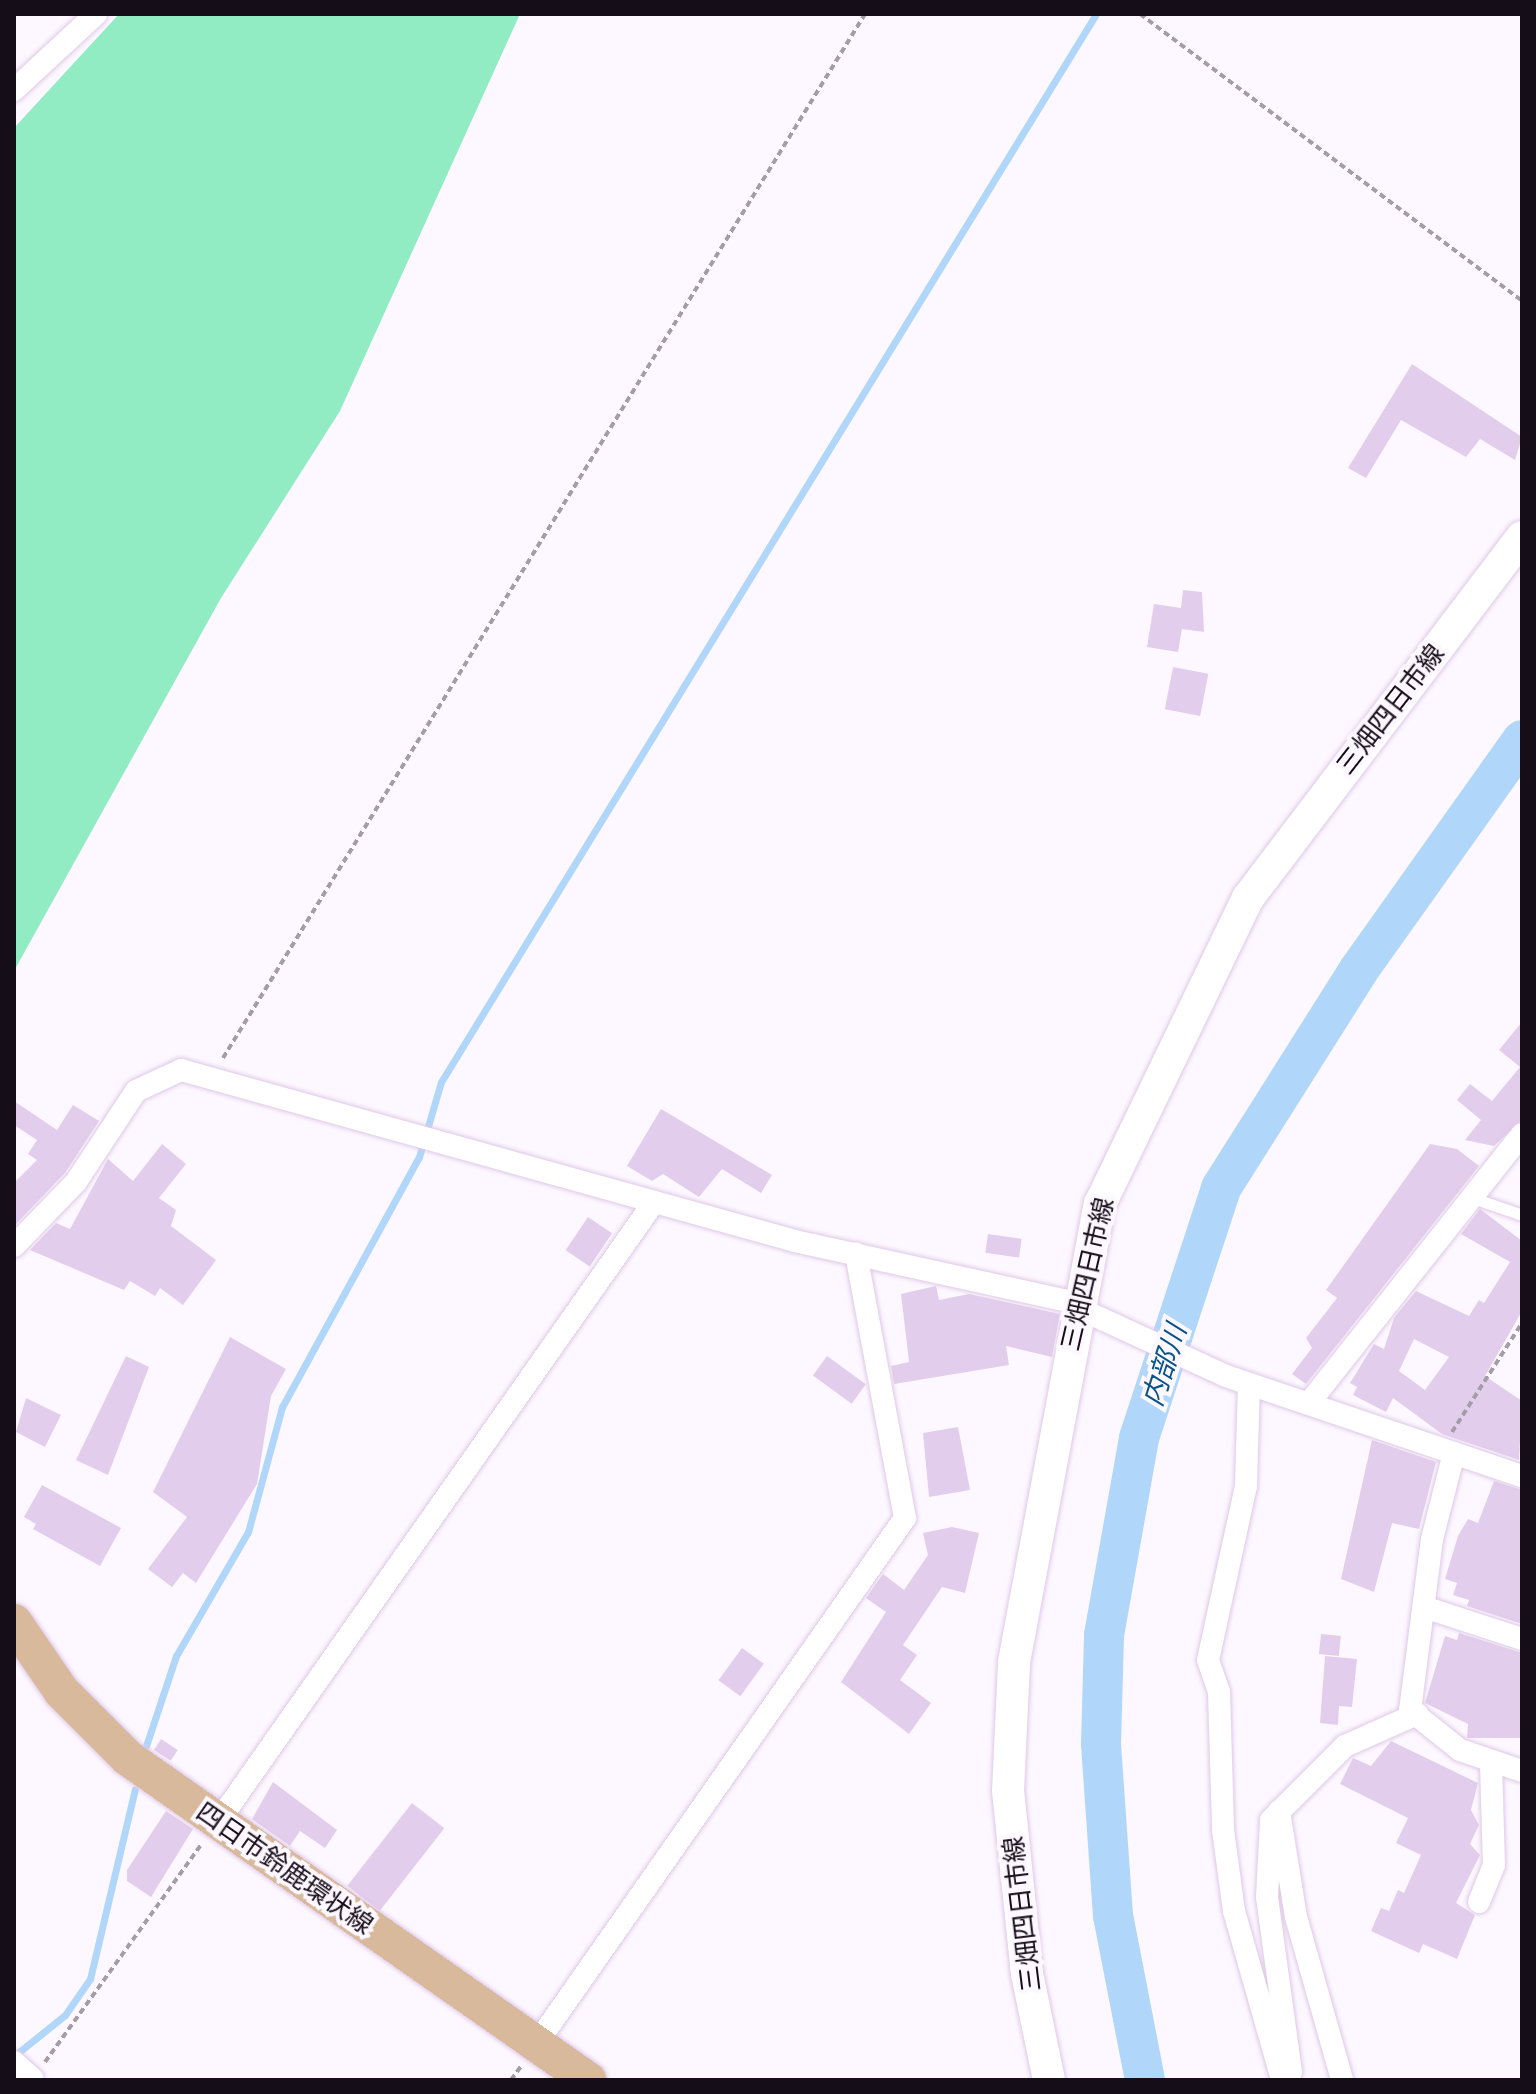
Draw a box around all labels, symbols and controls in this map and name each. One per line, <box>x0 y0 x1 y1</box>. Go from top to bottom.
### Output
street label: 三畑四日市線 <box>1330 638 1450 780</box>
street label: 三畑四日市線 <box>1054 1194 1120 1354</box>
water label: 内部川 <box>1134 1320 1192 1410</box>
street label: 四日市鈴鹿環状線 <box>191 1796 379 1940</box>
street label: 三畑四日市線 <box>997 1835 1047 1993</box>

